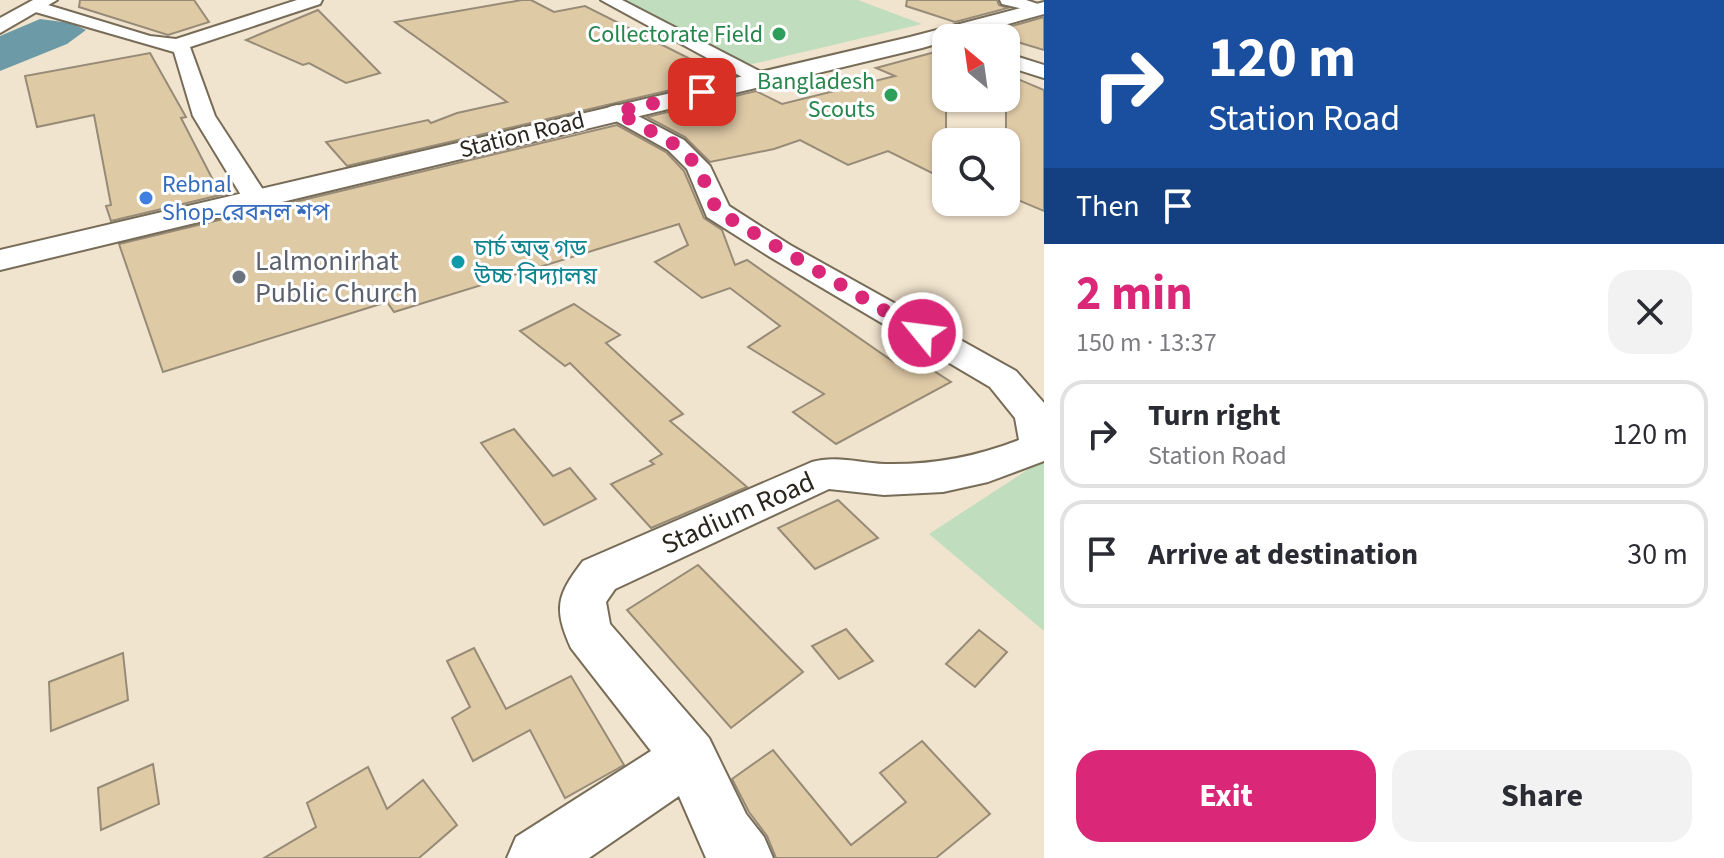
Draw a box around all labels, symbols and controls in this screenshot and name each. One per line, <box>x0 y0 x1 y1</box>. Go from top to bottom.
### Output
place label: Collectorate Field <box>588 17 763 52</box>
text: 120 m <box>1208 19 1356 98</box>
north arrow <box>932 24 1020 112</box>
map controls <box>932 24 1020 216</box>
marker: Collectorate Field <box>770 25 788 43</box>
icon: right <box>1076 32 1180 136</box>
pin <box>668 58 736 126</box>
place label: Bangladesh Scouts <box>757 64 875 127</box>
icon: arrive <box>680 70 724 114</box>
marker: Bangladesh Scouts <box>882 86 900 104</box>
text: Station Road <box>1208 93 1400 144</box>
street label: Station Road <box>456 103 588 167</box>
button: search <box>932 128 1020 216</box>
place label: Rebnal Shop-রেবনল শপ <box>162 167 330 230</box>
icon: arrive <box>1156 184 1200 228</box>
text: Then <box>1076 185 1140 228</box>
marker: Rebnal Shop-রেবনল শপ <box>137 189 155 207</box>
place label: চার্চ অভ্ গড ‍উচ্চ বিদ্যালয় <box>473 231 598 294</box>
place label: Lalmonirhat Public Church <box>255 241 418 313</box>
marker: চার্চ অভ্ গড ‍উচ্চ বিদ্যালয় <box>449 253 467 271</box>
text: 2 min <box>1076 260 1193 328</box>
marker: Lalmonirhat Public Church <box>230 268 248 286</box>
button: close <box>1608 270 1692 354</box>
position arrow <box>880 291 964 375</box>
text: 150 m · 13:37 <box>1076 324 1217 361</box>
text: Turn right <box>1148 394 1280 437</box>
icon: right <box>1080 412 1124 456</box>
text: 120 m <box>1612 413 1688 456</box>
text: Station Road <box>1148 437 1287 474</box>
street label: Stadium Road <box>655 461 821 565</box>
icon: arrive <box>1080 532 1124 576</box>
text: Arrive at destination <box>1148 533 1418 576</box>
text: 30 m <box>1627 533 1688 576</box>
button: Exit <box>1076 750 1376 842</box>
button: Share <box>1392 750 1692 842</box>

